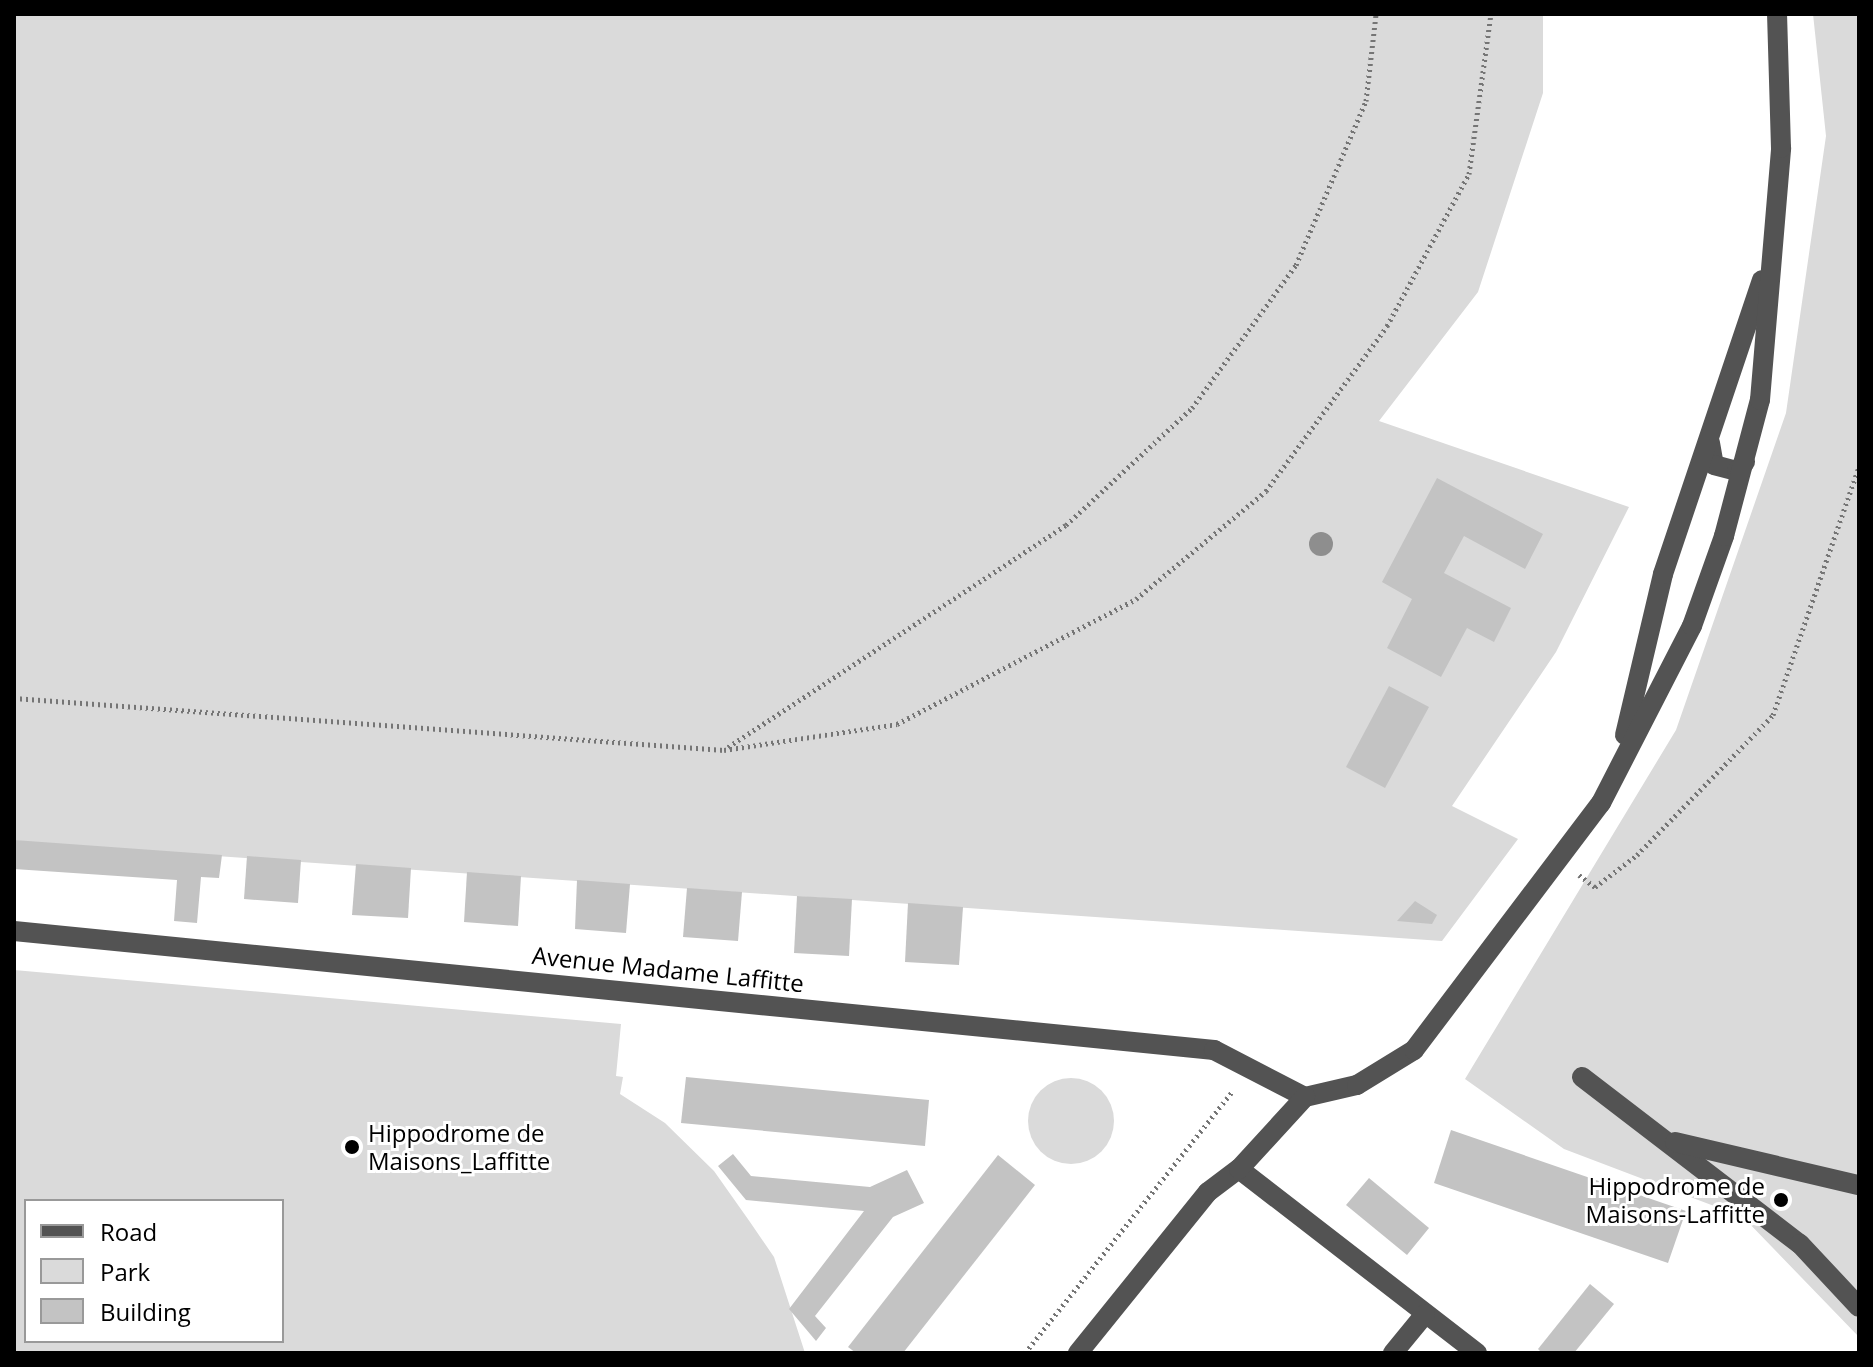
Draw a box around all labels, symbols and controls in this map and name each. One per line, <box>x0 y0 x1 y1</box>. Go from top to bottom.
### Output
street label: Avenue Madame Laffitte <box>531 940 805 998</box>
place label: Hippodrome de Maisons_Laffitte <box>368 1119 550 1175</box>
marker: Hippodrome de Maisons_Laffitte <box>343 1138 361 1156</box>
place label: Hippodrome de Maisons-Laffitte <box>1586 1172 1765 1228</box>
marker: Hippodrome de Maisons-Laffitte <box>1772 1191 1790 1209</box>
legend <box>24 1199 284 1343</box>
text: Road <box>100 1215 157 1248</box>
text: Park <box>100 1255 150 1288</box>
text: Building <box>100 1295 191 1328</box>

